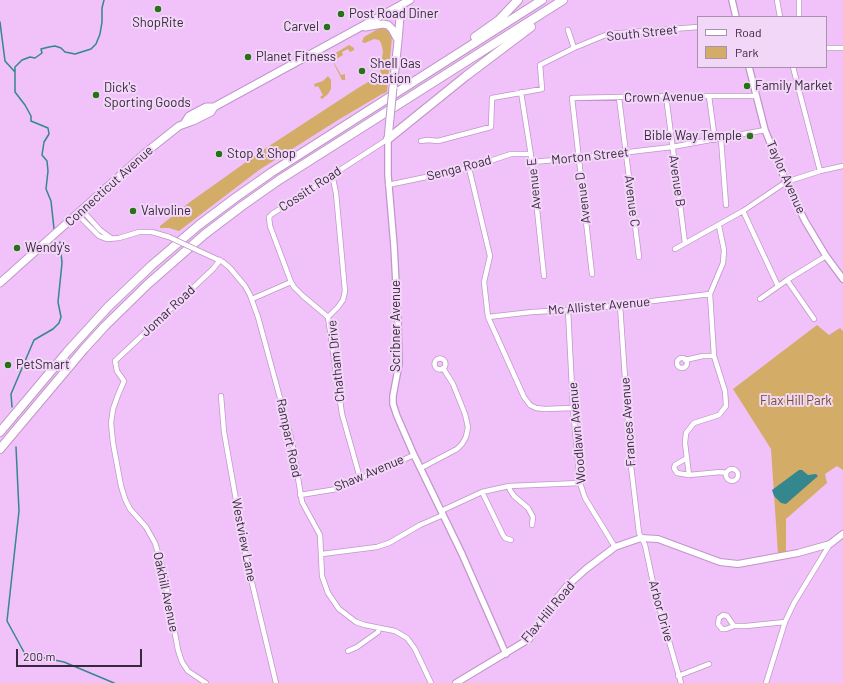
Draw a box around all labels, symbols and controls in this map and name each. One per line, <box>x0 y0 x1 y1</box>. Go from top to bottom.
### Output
marker: ShopRite <box>153 4 163 14</box>
place label: Post Road Diner <box>349 6 438 22</box>
marker: Post Road Diner <box>336 9 346 19</box>
place label: ShopRite <box>132 15 184 31</box>
legend <box>697 16 827 68</box>
place label: Carvel <box>284 19 319 35</box>
marker: Carvel <box>322 22 332 32</box>
street label: South Street <box>606 22 678 44</box>
text: Road <box>735 25 762 39</box>
text: Park <box>735 45 759 59</box>
place label: Planet Fitness <box>256 49 336 65</box>
marker: Planet Fitness <box>243 52 253 62</box>
place label: Shell Gas Station <box>370 56 421 87</box>
marker: Shell Gas Station <box>357 66 367 76</box>
place label: Family Market <box>755 78 833 94</box>
place label: Dick's Sporting Goods <box>104 80 191 111</box>
marker: Family Market <box>742 81 752 91</box>
street label: Crown Avenue <box>624 89 704 105</box>
marker: Dick's Sporting Goods <box>91 90 101 100</box>
place label: Bible Way Temple <box>644 128 742 144</box>
marker: Bible Way Temple <box>745 131 755 141</box>
street label: Taylor Avenue <box>763 138 809 216</box>
street label: Connecticut Avenue <box>62 142 156 230</box>
street label: Morton Street <box>550 144 630 168</box>
place label: Stop & Shop <box>227 146 296 162</box>
marker: Stop & Shop <box>214 149 224 159</box>
street label: Senga Road <box>425 152 493 184</box>
street label: Avenue B <box>666 154 688 208</box>
street label: Avenue E <box>524 157 544 211</box>
street label: Cossitt Road <box>276 163 344 215</box>
street label: Avenue D <box>572 171 594 225</box>
street label: Avenue C <box>621 174 643 228</box>
place label: Valvoline <box>141 203 191 219</box>
marker: Valvoline <box>128 206 138 216</box>
place label: Wendy's <box>25 240 70 256</box>
marker: Wendy's <box>12 243 22 253</box>
street label: Scribner Avenue <box>388 280 404 372</box>
street label: Jomar Road <box>138 282 198 340</box>
street label: Mc Allister Avenue <box>547 294 651 318</box>
street label: Chatham Drive <box>324 319 348 403</box>
place label: PetSmart <box>16 357 70 373</box>
marker: PetSmart <box>3 360 13 370</box>
street label: Frances Avenue <box>617 377 639 467</box>
street label: Woodlawn Avenue <box>565 382 589 484</box>
park label: Flax Hill Park <box>760 393 832 409</box>
street label: Rampart Road <box>273 397 305 479</box>
street label: Shaw Avenue <box>332 451 406 495</box>
street label: Westview Lane <box>228 497 260 583</box>
street label: Oakhill Avenue <box>150 551 182 633</box>
street label: Flax Hill Road <box>518 578 578 646</box>
street label: Arbor Drive <box>645 579 677 643</box>
scale bar <box>18 641 144 667</box>
text: 200 m <box>23 649 55 663</box>

